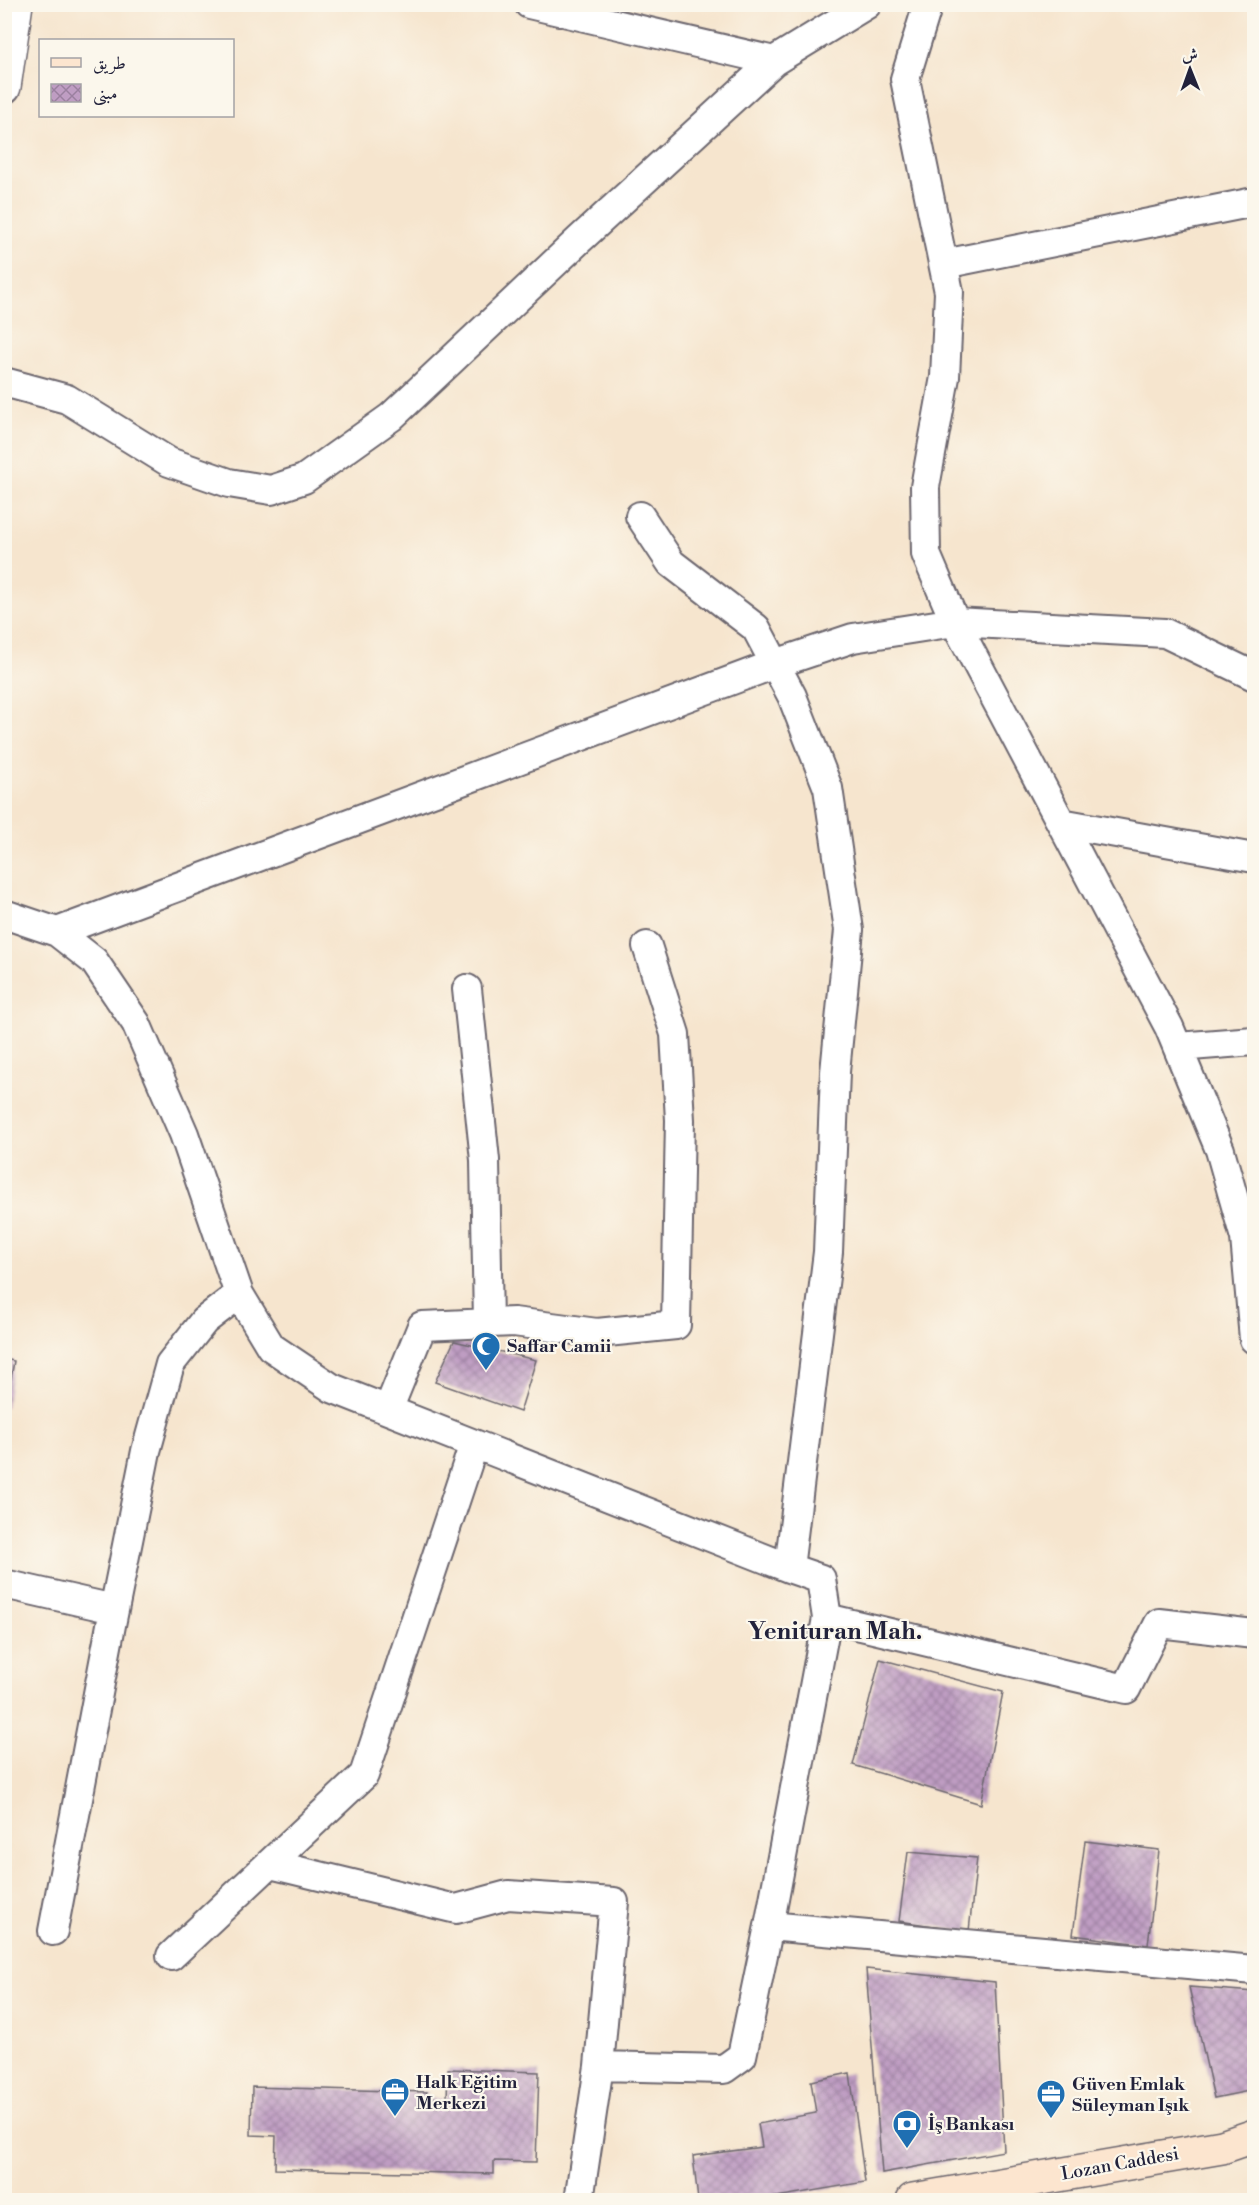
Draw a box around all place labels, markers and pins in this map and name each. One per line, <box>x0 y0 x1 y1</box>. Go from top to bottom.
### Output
mosque icon: Saffar Camii <box>470 1330 502 1372</box>
place label: Saffar Camii <box>507 1335 611 1358</box>
place label: Halk Eğitim Merkezi <box>416 2071 518 2115</box>
place label: Güven Emlak Süleyman Işık <box>1072 2073 1190 2117</box>
office icon: Halk Eğitim Merkezi <box>379 2076 411 2118</box>
office icon: Güven Emlak Süleyman Işık <box>1035 2078 1067 2120</box>
bank icon: İş Bankası <box>891 2108 923 2150</box>
place label: İş Bankası <box>928 2113 1015 2136</box>

